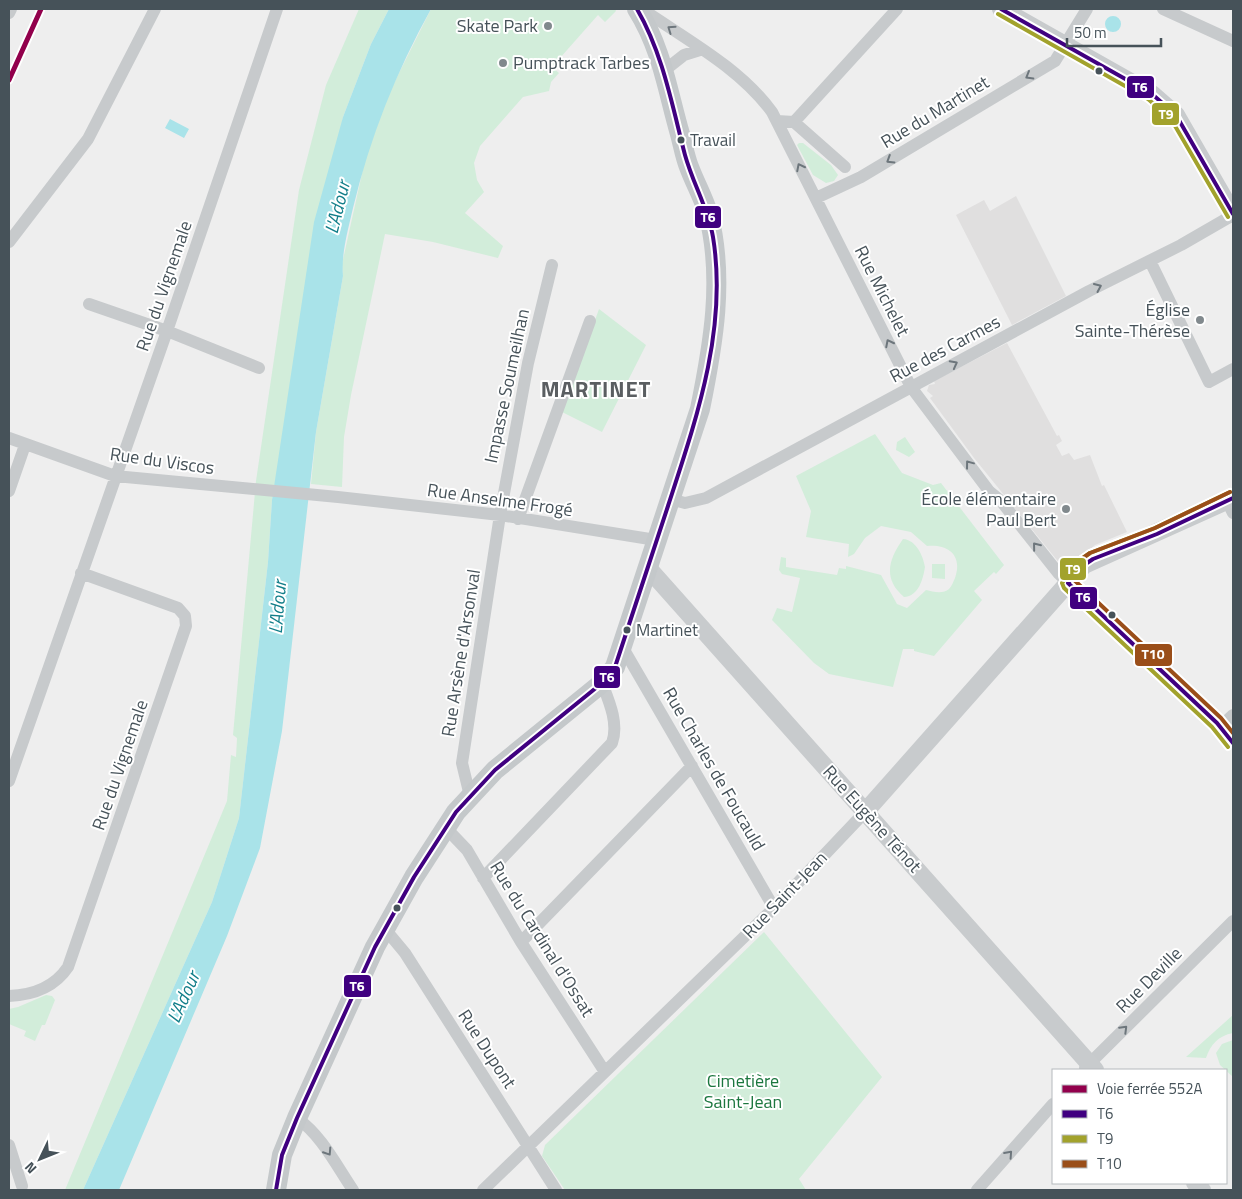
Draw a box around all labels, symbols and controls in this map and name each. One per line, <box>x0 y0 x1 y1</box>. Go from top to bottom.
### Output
place label: Skate Park <box>457 12 538 39</box>
scale bar <box>1067 15 1161 47</box>
marker: Skate Park <box>542 20 554 32</box>
text: 50 m <box>1074 21 1107 44</box>
one-way arrow <box>668 26 677 35</box>
place label: Pumptrack Tarbes <box>513 49 650 76</box>
marker: Pumptrack Tarbes <box>497 57 509 69</box>
unlabelled marker <box>1094 66 1104 76</box>
street label: Rue du Martinet <box>875 68 995 155</box>
one-way arrow <box>1025 70 1034 80</box>
line badge: T6 <box>1126 75 1155 99</box>
text: T6 <box>1132 76 1148 97</box>
line badge: T9 <box>1151 102 1180 126</box>
text: T9 <box>1158 103 1174 124</box>
place label: Travail <box>690 127 736 153</box>
marker: Travail <box>676 135 686 145</box>
one-way arrow <box>886 153 895 163</box>
one-way arrow <box>796 163 806 172</box>
water label: L'Adour <box>316 175 358 236</box>
line badge: T6 <box>694 205 722 229</box>
text: T6 <box>700 206 716 227</box>
street label: Rue du Vignemale <box>129 217 198 355</box>
street label: Rue Michelet <box>848 241 917 342</box>
one-way arrow <box>1093 283 1102 294</box>
place label: Église Sainte-Thérèse <box>1075 296 1190 344</box>
street label: Impasse Soumeilhan <box>477 306 536 466</box>
street label: Rue des Carmes <box>885 308 1005 389</box>
marker: Église Sainte-Thérèse <box>1194 314 1206 326</box>
one-way arrow <box>885 339 895 348</box>
one-way arrow <box>949 360 958 370</box>
district label: MARTINET <box>541 372 651 406</box>
street label: Rue du Viscos <box>108 440 216 481</box>
one-way arrow <box>965 461 974 470</box>
street label: Rue Anselme Frogé <box>426 476 575 523</box>
place label: École élémentaire Paul Bert <box>921 485 1057 533</box>
marker: École élémentaire Paul Bert <box>1060 503 1072 515</box>
one-way arrow <box>1034 543 1042 552</box>
line badge: T9 <box>1059 557 1087 581</box>
text: T9 <box>1065 558 1081 579</box>
street label: Rue Arsène d'Arsonval <box>434 567 487 739</box>
water label: L'Adour <box>260 577 293 635</box>
line badge: T6 <box>1069 586 1098 610</box>
text: T6 <box>1075 586 1091 607</box>
unlabelled marker <box>1107 610 1117 620</box>
place label: Martinet <box>636 617 698 643</box>
marker: Martinet <box>622 625 632 635</box>
line badge: T10 <box>1134 643 1173 667</box>
text: T10 <box>1141 643 1165 664</box>
line badge: T6 <box>593 665 621 689</box>
text: T6 <box>599 666 615 687</box>
street label: Rue Charles de Foucauld <box>657 682 772 856</box>
street label: Rue du Vignemale <box>85 696 154 834</box>
street label: Rue Eugène Ténot <box>817 759 928 879</box>
street label: Rue Saint-Jean <box>736 845 833 944</box>
street label: Rue du Cardinal d'Ossat <box>484 856 602 1022</box>
unlabelled marker <box>392 903 402 913</box>
street label: Rue Deville <box>1109 940 1188 1019</box>
water label: L'Adour <box>158 965 207 1027</box>
line badge: T6 <box>343 974 372 998</box>
text: T6 <box>349 975 365 996</box>
street label: Rue Dupont <box>452 1004 524 1094</box>
one-way arrow <box>1118 1026 1127 1035</box>
park label: Cimetière Saint-Jean <box>704 1067 782 1115</box>
legend <box>1052 1069 1227 1184</box>
text: Voie ferrée 552A <box>1097 1077 1203 1100</box>
text: T6 <box>1097 1102 1113 1125</box>
text: T9 <box>1097 1127 1113 1150</box>
north arrow <box>15 1134 65 1184</box>
one-way arrow <box>321 1146 331 1155</box>
one-way arrow <box>1003 1150 1012 1159</box>
text: T10 <box>1097 1152 1122 1175</box>
text: N <box>19 1157 41 1179</box>

